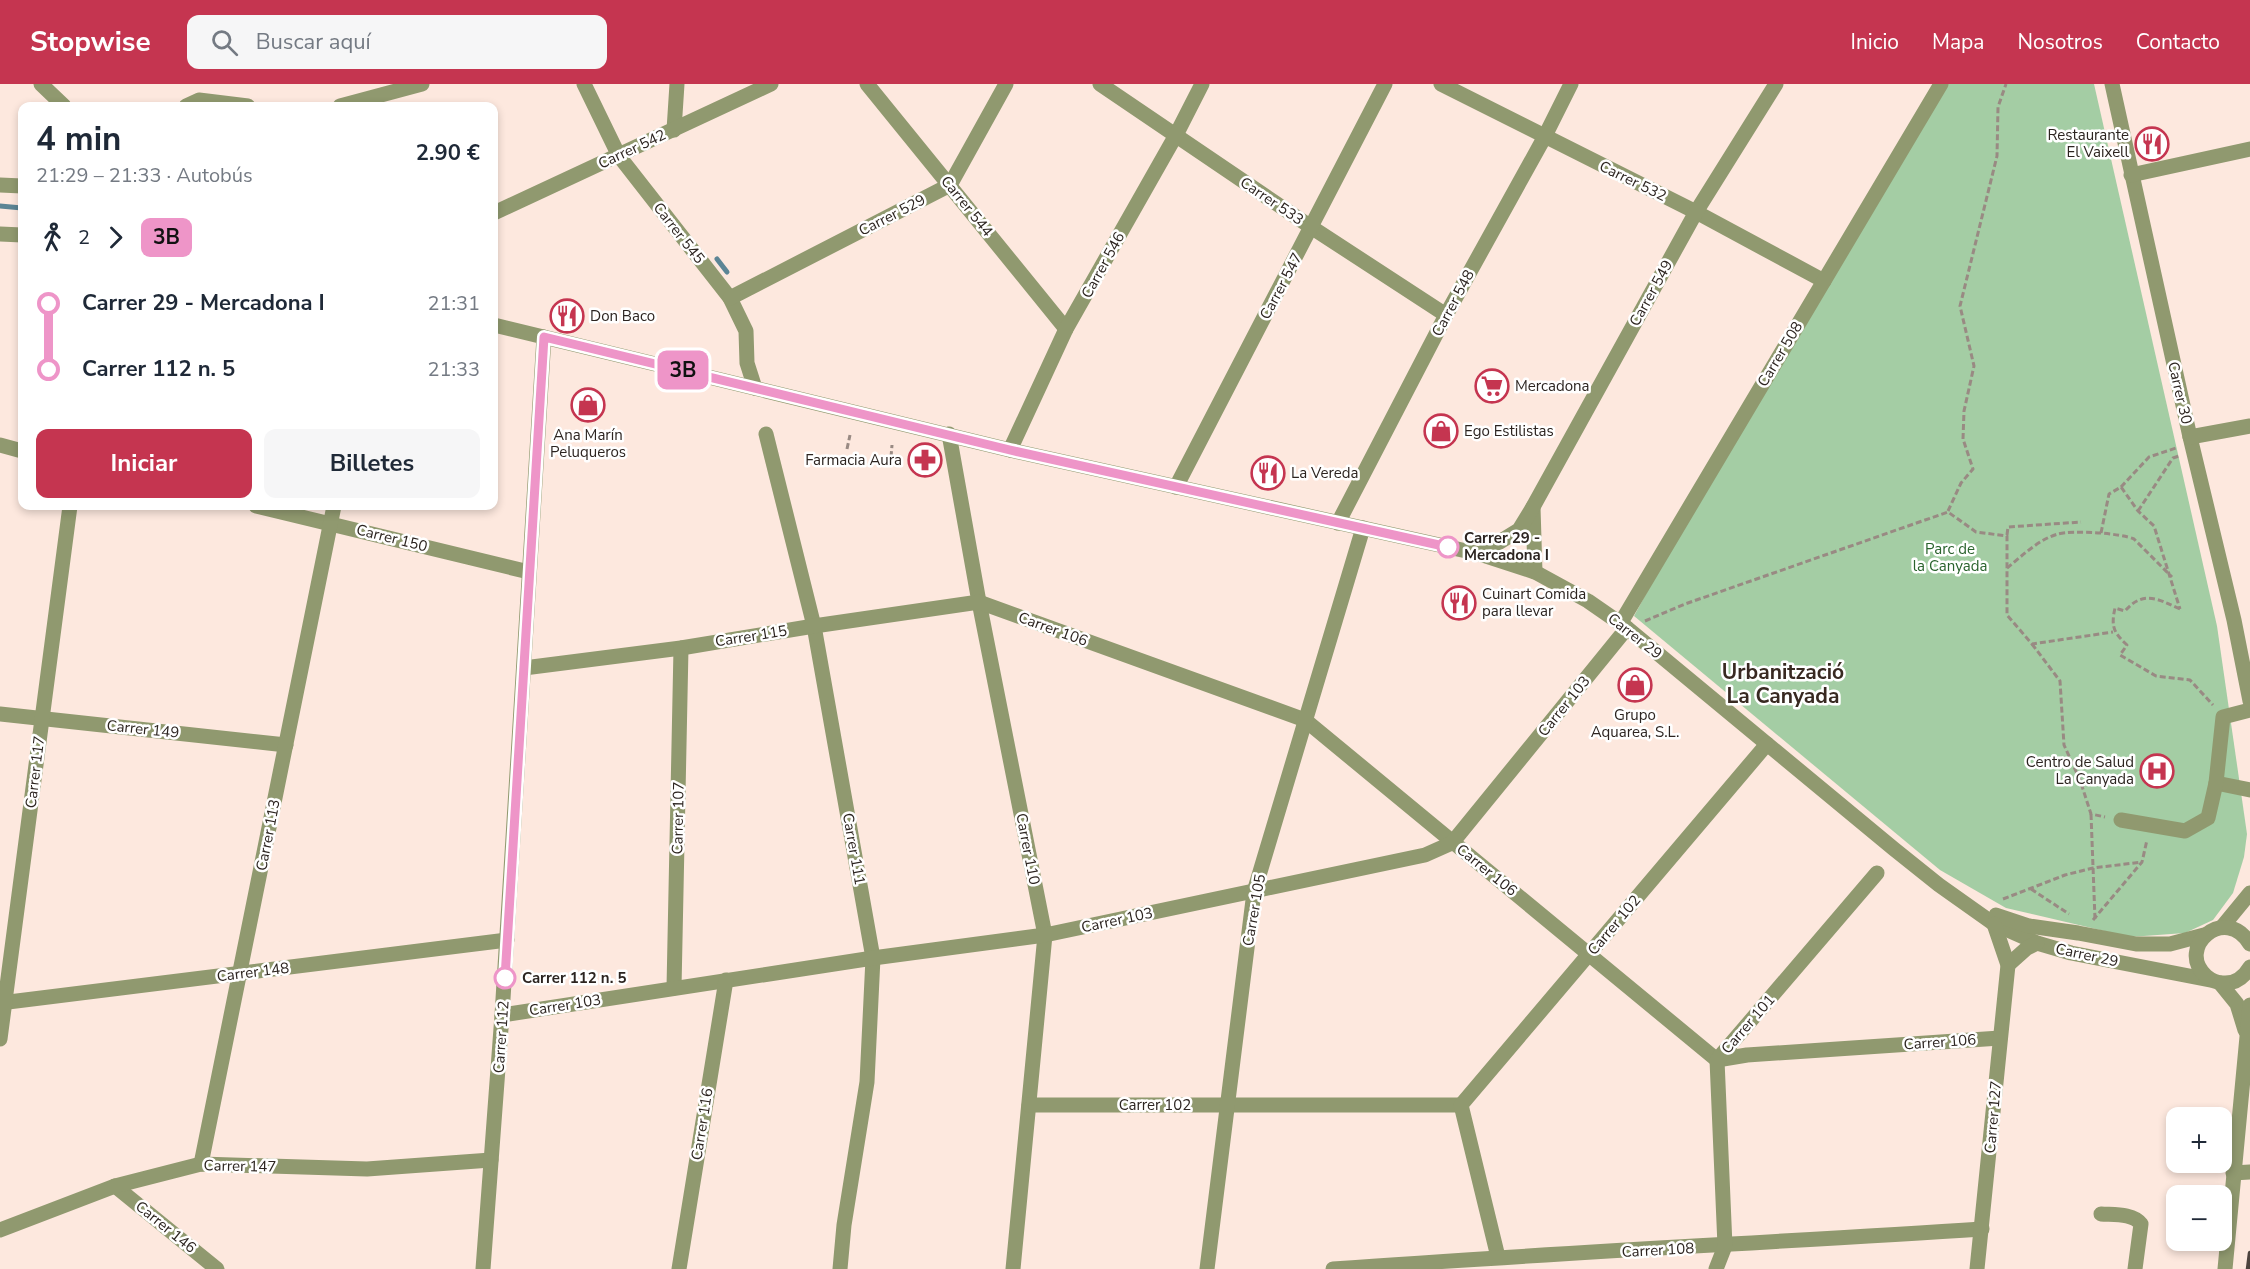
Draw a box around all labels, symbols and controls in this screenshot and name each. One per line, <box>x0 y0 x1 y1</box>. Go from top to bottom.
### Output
search box <box>187 15 607 69</box>
text: Stopwise <box>30 23 151 61</box>
icon: search <box>208 26 241 59</box>
text: Buscar aquí <box>256 27 371 57</box>
text: Inicio <box>1851 28 1899 56</box>
text: Mapa <box>1932 28 1984 56</box>
text: Nosotros <box>2017 28 2103 56</box>
text: Contacto <box>2136 28 2220 56</box>
text: 4 min <box>36 117 121 162</box>
street label: Carrer 542 <box>595 125 669 173</box>
place label: Restaurante El Vaixell <box>2047 125 2130 162</box>
restaurant icon: Restaurante El Vaixell <box>2134 126 2170 162</box>
text: 2.90 € <box>416 138 480 168</box>
street label: Carrer 532 <box>1596 156 1670 206</box>
text: 21:29 – 21:33 · Autobús <box>36 162 253 189</box>
street label: Carrer 544 <box>936 171 998 241</box>
street label: Carrer 533 <box>1236 172 1308 230</box>
street label: Carrer 529 <box>855 190 929 240</box>
street label: Carrer 545 <box>649 198 709 268</box>
icon: walk <box>36 221 69 254</box>
icon: forward <box>99 221 132 254</box>
text: 3B <box>153 223 180 251</box>
text: 2 <box>78 224 90 251</box>
street label: Carrer 546 <box>1077 228 1129 302</box>
street label: Carrer 547 <box>1255 249 1307 323</box>
street label: Carrer 549 <box>1625 256 1677 330</box>
street label: Carrer 548 <box>1427 266 1479 340</box>
text: Carrer 29 - Mercadona I <box>82 288 325 318</box>
text: 21:31 <box>427 290 480 317</box>
restaurant icon: Don Baco <box>549 298 585 334</box>
place label: Don Baco <box>590 306 655 326</box>
street label: Carrer 508 <box>1753 318 1807 390</box>
line badge: 3B <box>656 350 710 390</box>
text: Carrer 112 n. 5 <box>82 354 235 384</box>
text: 21:33 <box>427 356 480 383</box>
text: 3B <box>669 356 697 384</box>
street label: Carrer 30 <box>2163 360 2197 426</box>
supermarket icon: Mercadona <box>1474 368 1510 404</box>
place label: Mercadona <box>1515 376 1589 396</box>
shop icon: Ana Marín Peluqueros <box>570 387 606 423</box>
shop icon: Ego Estilistas <box>1423 413 1459 449</box>
place label: Ego Estilistas <box>1464 421 1554 441</box>
place label: Ana Marín Peluqueros <box>550 425 626 462</box>
button: Iniciar <box>36 429 252 498</box>
button: Billetes <box>264 429 480 498</box>
pharmacy icon: Farmacia Aura <box>907 442 943 478</box>
place label: Farmacia Aura <box>805 450 902 470</box>
restaurant icon: La Vereda <box>1250 455 1286 491</box>
place label: La Vereda <box>1291 463 1358 483</box>
street label: Carrer 150 <box>354 520 430 556</box>
place label: Carrer 29 - Mercadona I <box>1464 528 1549 565</box>
marker: Carrer 29 - Mercadona I <box>1437 536 1459 558</box>
park label: Parc de la Canyada <box>1913 539 1987 576</box>
place label: Cuinart Comida para llevar <box>1482 584 1586 621</box>
restaurant icon: Cuinart Comida para llevar <box>1441 585 1477 621</box>
street label: Carrer 106 <box>1015 607 1091 651</box>
street label: Carrer 29 <box>1604 609 1666 663</box>
street label: Carrer 115 <box>714 620 788 652</box>
district label: Urbanització La Canyada <box>1722 658 1844 710</box>
shop icon: Grupo Aquarea, S.L. <box>1617 667 1653 703</box>
street label: Carrer 103 <box>1533 671 1595 741</box>
place label: Grupo Aquarea, S.L. <box>1591 705 1679 742</box>
street label: Carrer 149 <box>106 715 180 743</box>
street label: Carrer 117 <box>21 735 49 809</box>
place label: Centro de Salud La Canyada <box>2026 752 2134 789</box>
hospital icon: Centro de Salud La Canyada <box>2139 753 2175 789</box>
street label: Carrer 107 <box>667 782 689 854</box>
street label: Carrer 113 <box>251 797 285 873</box>
street label: Carrer 111 <box>838 811 870 887</box>
street label: Carrer 110 <box>1011 811 1045 887</box>
street label: Carrer 106 <box>1452 839 1522 901</box>
street label: Carrer 105 <box>1238 872 1270 948</box>
street label: Carrer 102 <box>1583 891 1645 959</box>
street label: Carrer 103 <box>1079 903 1155 937</box>
street label: Carrer 29 <box>2054 939 2120 971</box>
street label: Carrer 148 <box>216 958 290 986</box>
marker: Carrer 112 n. 5 <box>494 967 516 989</box>
place label: Carrer 112 n. 5 <box>522 968 626 988</box>
street label: Carrer 103 <box>528 989 602 1021</box>
street label: Carrer 101 <box>1717 990 1779 1058</box>
street label: Carrer 112 <box>488 1000 514 1074</box>
street label: Carrer 106 <box>1903 1029 1977 1055</box>
street label: Carrer 127 <box>1980 1080 2006 1154</box>
street label: Carrer 116 <box>686 1087 718 1161</box>
street label: Carrer 102 <box>1119 1095 1191 1115</box>
map controls <box>2166 1107 2232 1251</box>
button: + <box>2166 1107 2232 1173</box>
street label: Carrer 147 <box>204 1155 276 1177</box>
button: − <box>2166 1185 2232 1251</box>
street label: Carrer 146 <box>131 1196 201 1258</box>
street label: Carrer 108 <box>1621 1238 1695 1262</box>

